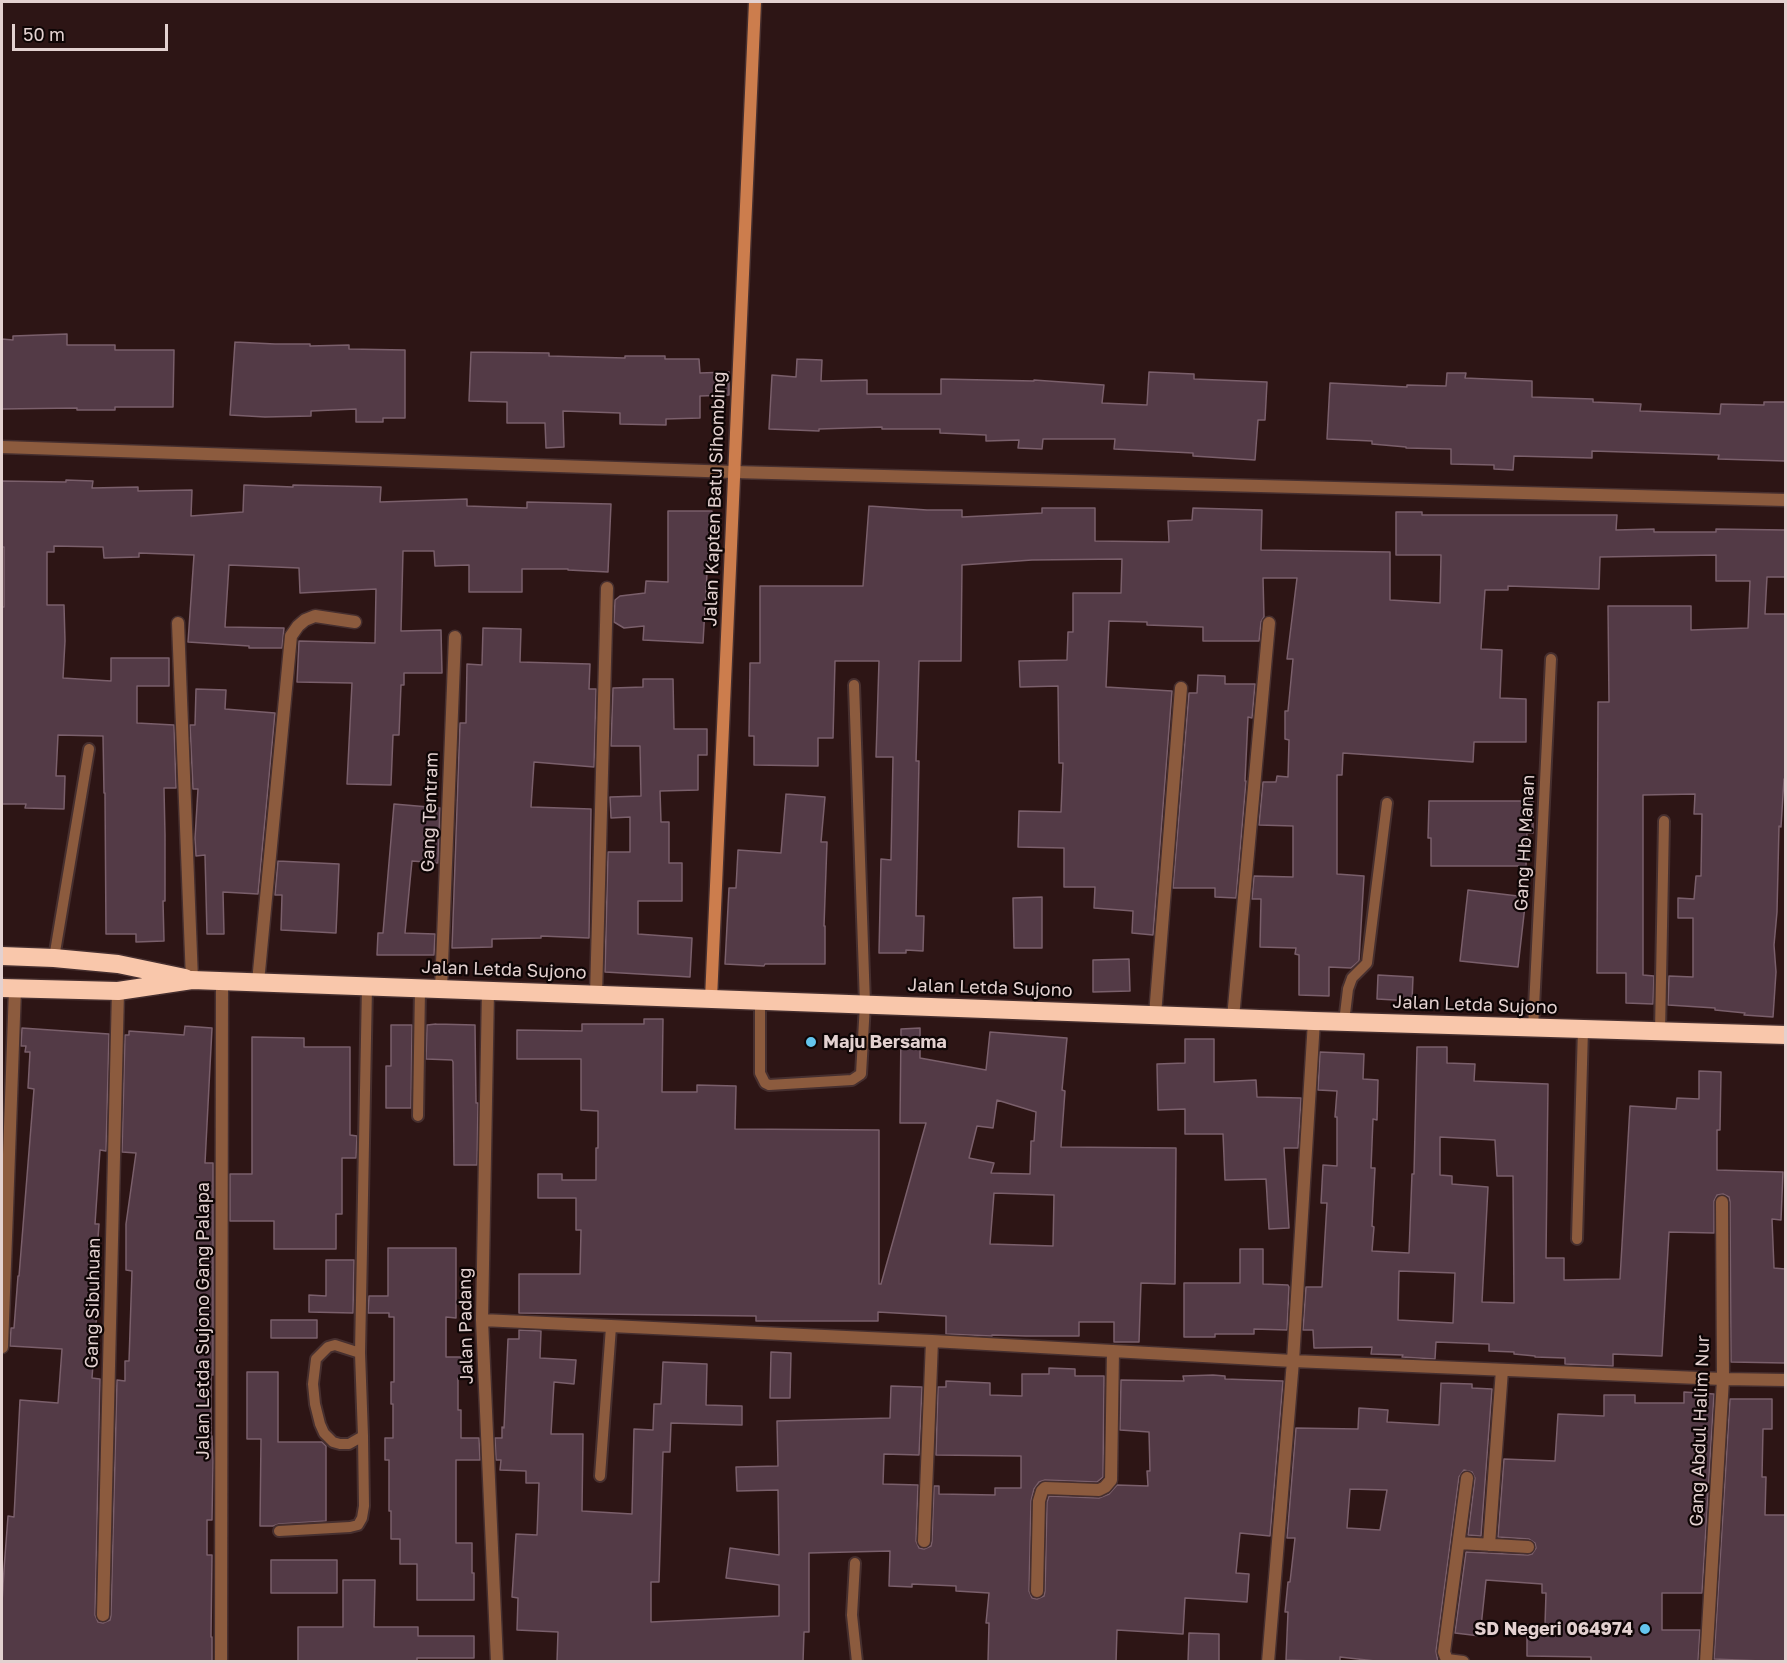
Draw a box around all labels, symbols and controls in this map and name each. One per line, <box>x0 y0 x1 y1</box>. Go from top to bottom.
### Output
scale bar <box>15 12 171 50</box>
text: 50 m <box>23 23 65 45</box>
street label: Jalan Kapten Batu Sihombing <box>700 371 730 627</box>
street label: Gang Tentram <box>417 751 443 873</box>
street label: Gang Hb Manan <box>1511 774 1539 912</box>
street label: Jalan Letda Sujono <box>421 956 587 984</box>
street label: Jalan Letda Sujono <box>907 974 1073 1002</box>
street label: Jalan Letda Sujono <box>1392 991 1558 1019</box>
place label: Maju Bersama <box>823 1031 947 1053</box>
marker: Maju Bersama <box>804 1035 818 1049</box>
street label: Jalan Letda Sujono Gang Palapa <box>192 1182 214 1460</box>
street label: Gang Sibuhuan <box>81 1237 105 1369</box>
street label: Jalan Padang <box>454 1267 478 1385</box>
street label: Gang Abdul Halim Nur <box>1686 1335 1714 1527</box>
place label: SD Negeri 064974 <box>1474 1618 1633 1640</box>
marker: SD Negeri 064974 <box>1638 1622 1652 1636</box>

